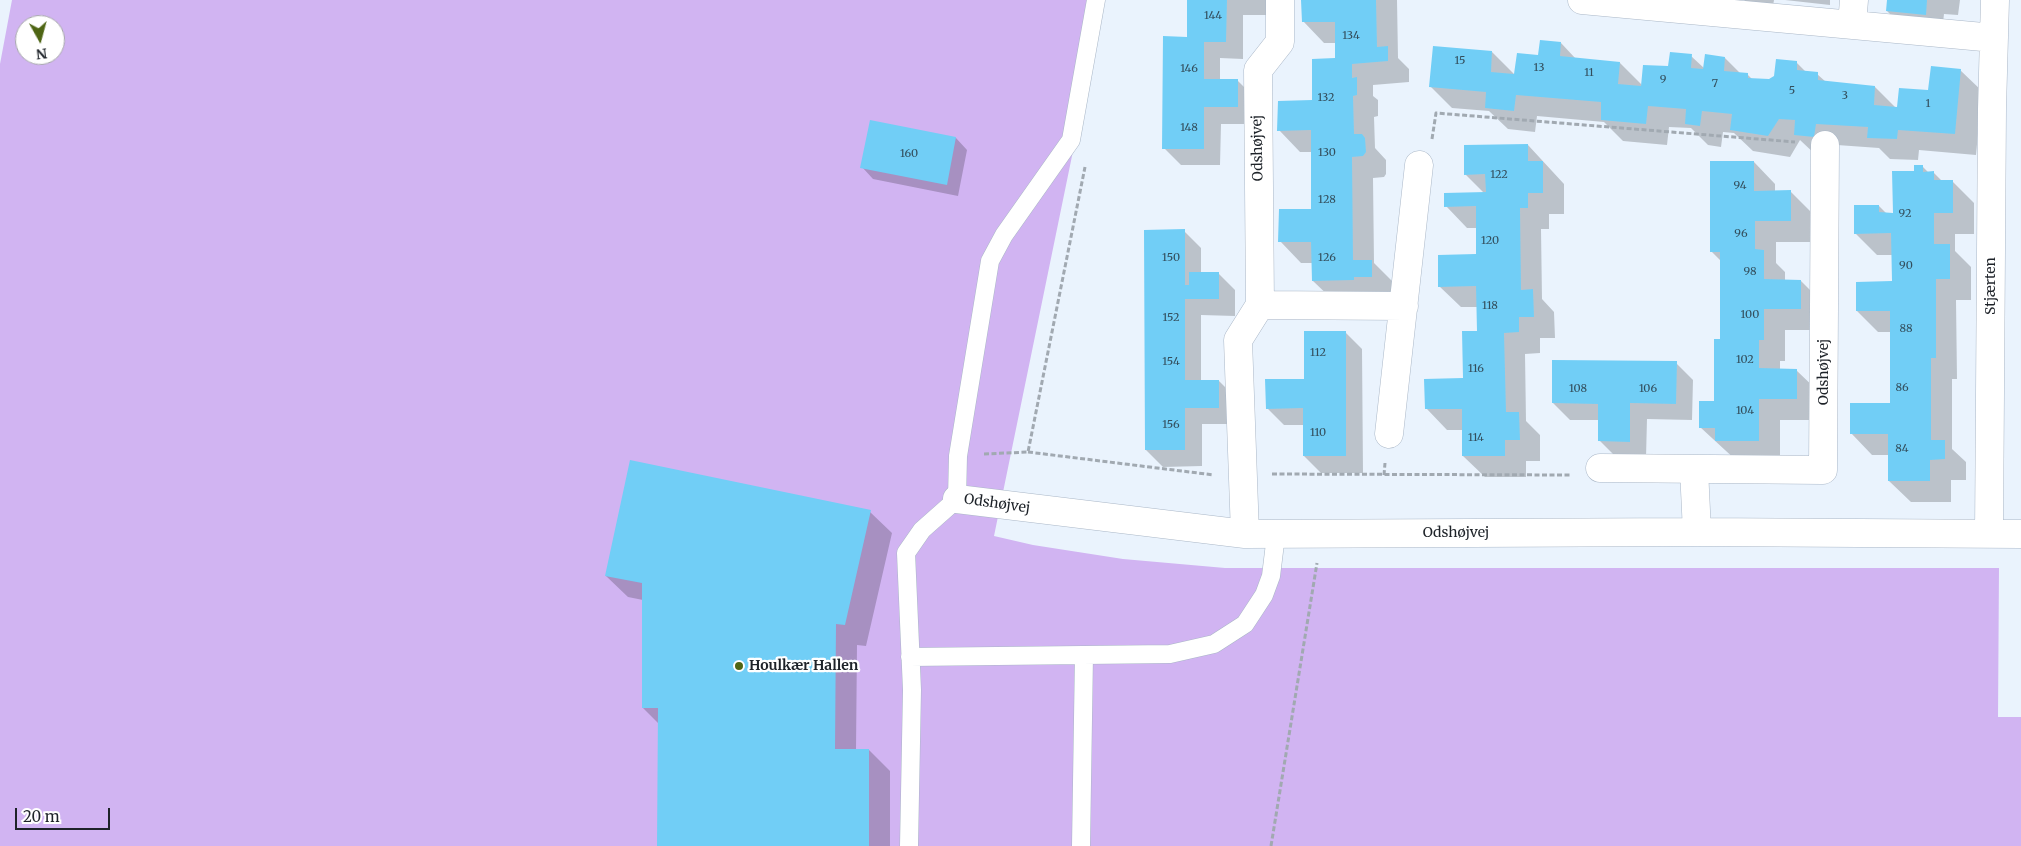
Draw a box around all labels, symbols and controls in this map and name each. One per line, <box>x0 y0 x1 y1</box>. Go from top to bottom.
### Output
house number: 144 <box>1204 9 1222 23</box>
north arrow <box>15 15 65 65</box>
house number: 134 <box>1342 29 1360 43</box>
text: N <box>35 44 48 64</box>
house number: 15 <box>1454 54 1466 68</box>
house number: 13 <box>1534 61 1544 75</box>
house number: 146 <box>1180 62 1198 76</box>
house number: 11 <box>1584 66 1594 80</box>
house number: 9 <box>1660 73 1666 87</box>
house number: 7 <box>1712 77 1718 91</box>
house number: 5 <box>1789 84 1795 98</box>
house number: 3 <box>1842 89 1848 103</box>
house number: 132 <box>1317 91 1335 105</box>
house number: 1 <box>1926 97 1930 111</box>
street label: Odshøjvej <box>1249 115 1267 181</box>
house number: 148 <box>1180 121 1198 135</box>
house number: 130 <box>1318 146 1336 160</box>
house number: 160 <box>900 147 918 161</box>
house number: 122 <box>1490 168 1508 182</box>
house number: 94 <box>1733 179 1747 193</box>
house number: 128 <box>1318 193 1336 207</box>
house number: 92 <box>1899 207 1911 221</box>
house number: 96 <box>1734 227 1748 241</box>
house number: 120 <box>1481 234 1499 248</box>
house number: 150 <box>1162 251 1180 265</box>
house number: 126 <box>1318 251 1336 265</box>
street label: Stjærten <box>1983 257 1999 315</box>
house number: 90 <box>1899 259 1913 273</box>
house number: 98 <box>1743 265 1757 279</box>
house number: 118 <box>1482 299 1498 313</box>
house number: 100 <box>1741 308 1759 322</box>
house number: 152 <box>1162 311 1180 325</box>
house number: 88 <box>1899 322 1913 336</box>
street label: Odshøjvej <box>1816 339 1832 405</box>
house number: 112 <box>1310 346 1326 360</box>
house number: 102 <box>1736 353 1754 367</box>
house number: 154 <box>1162 355 1180 369</box>
house number: 116 <box>1468 362 1484 376</box>
house number: 86 <box>1895 381 1909 395</box>
house number: 108 <box>1569 382 1587 396</box>
house number: 106 <box>1639 382 1657 396</box>
house number: 104 <box>1736 404 1754 418</box>
house number: 156 <box>1162 418 1180 432</box>
house number: 110 <box>1310 426 1326 440</box>
house number: 114 <box>1468 431 1484 445</box>
house number: 84 <box>1895 442 1909 456</box>
street label: Odshøjvej <box>963 491 1031 517</box>
street label: Odshøjvej <box>1423 525 1489 541</box>
place label: Houlkær Hallen <box>749 658 858 674</box>
marker: Houlkær Hallen <box>733 660 745 672</box>
scale bar <box>18 798 112 830</box>
text: 20 m <box>23 807 60 826</box>

